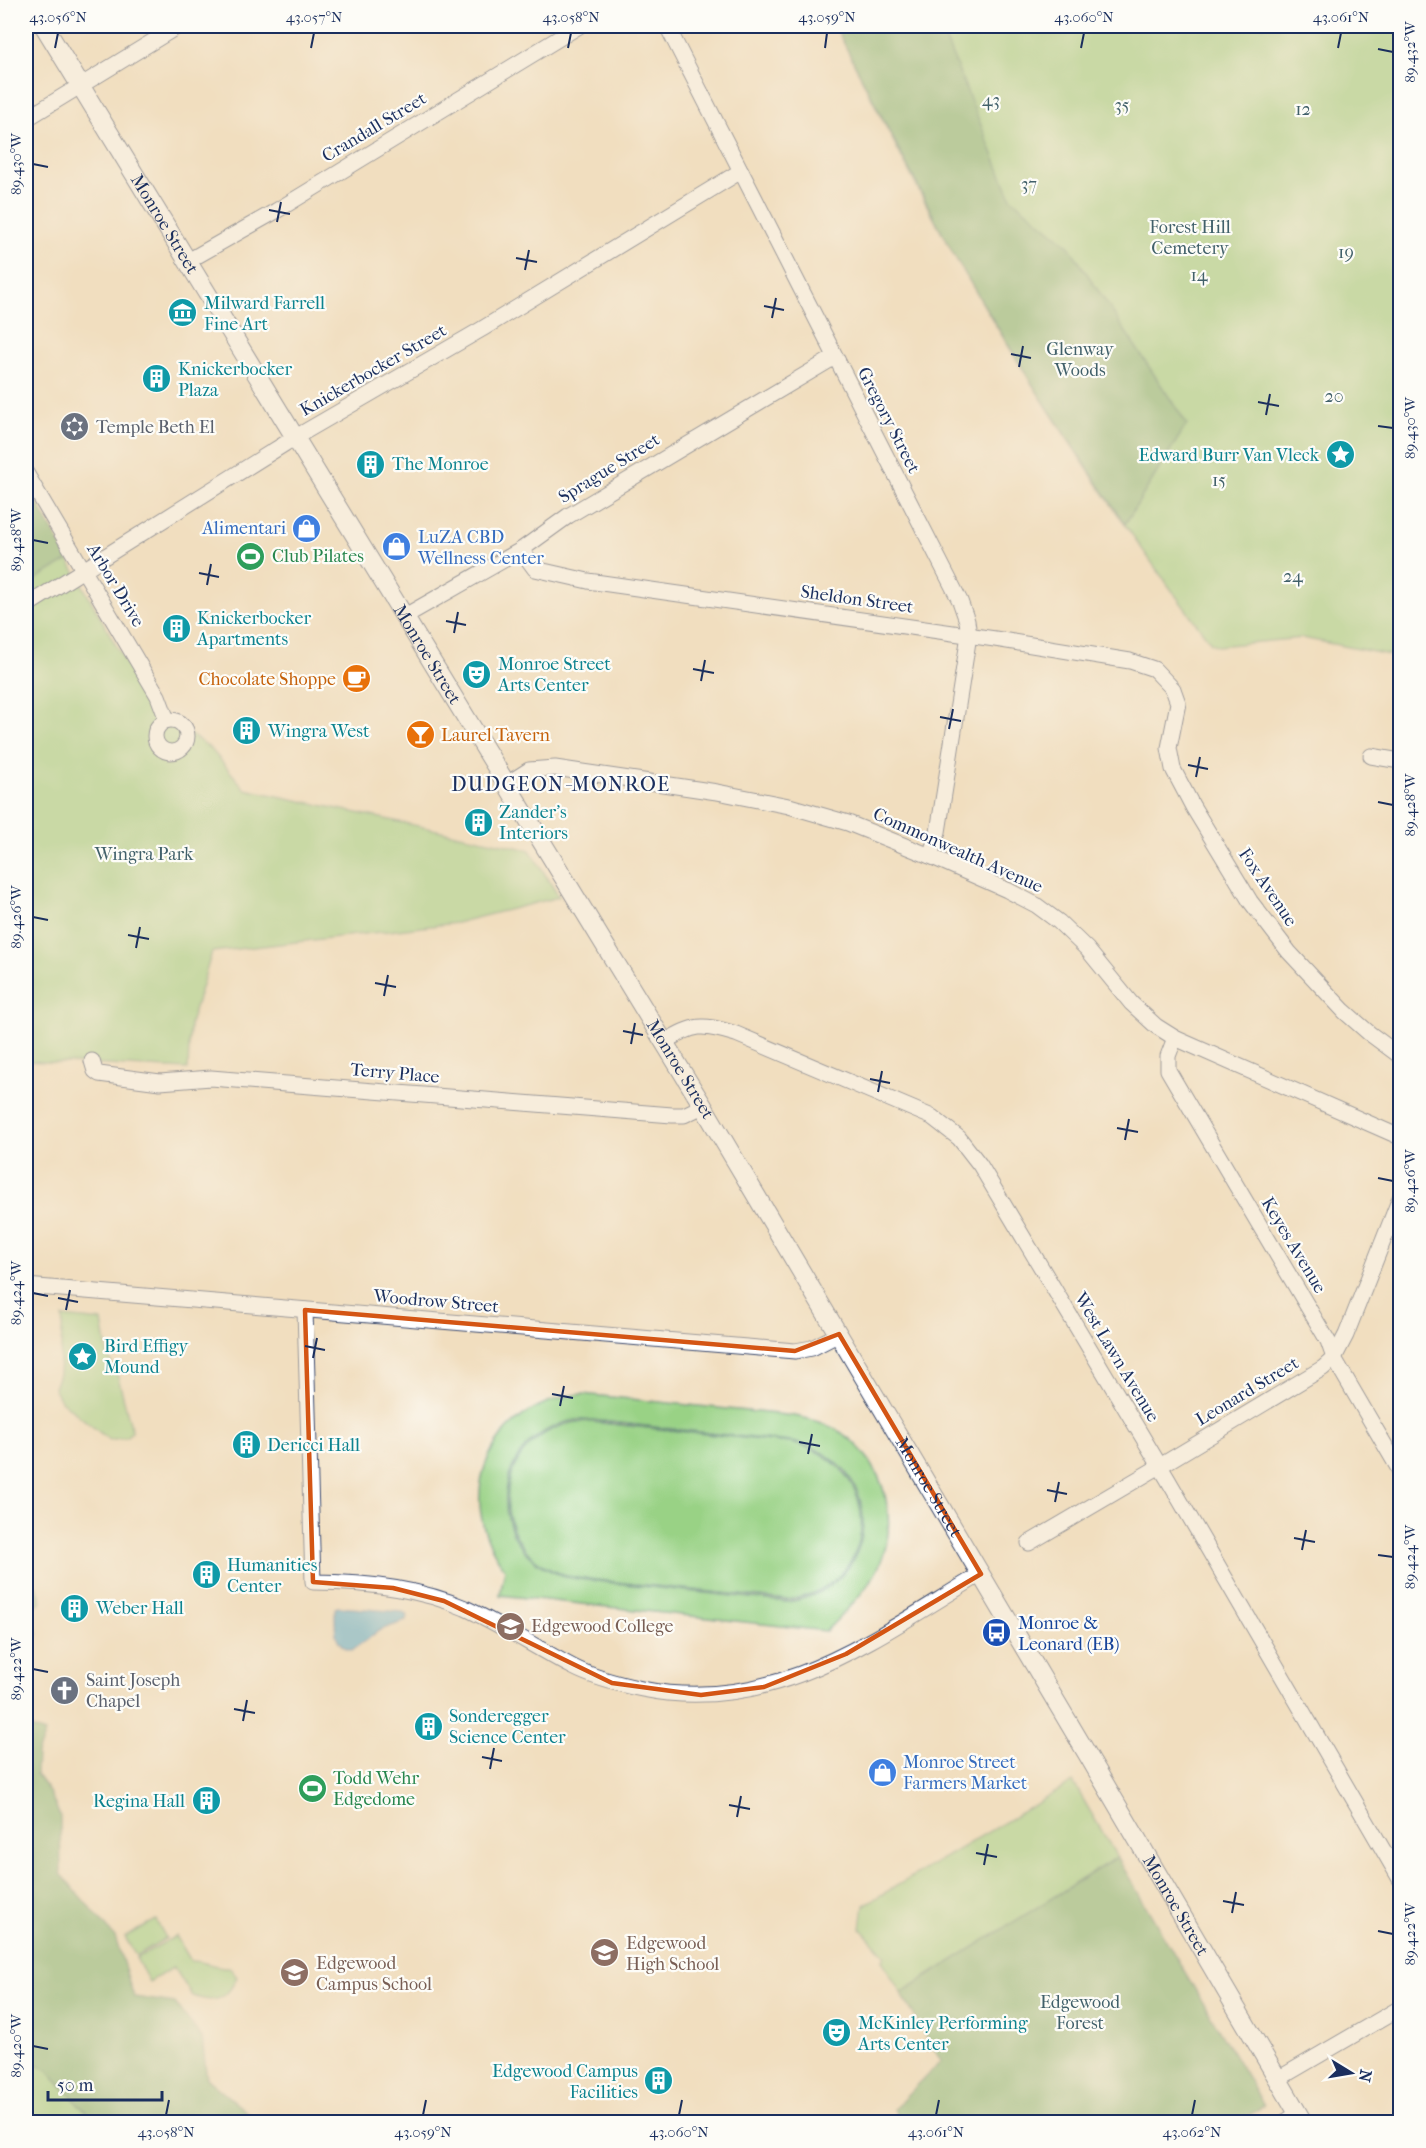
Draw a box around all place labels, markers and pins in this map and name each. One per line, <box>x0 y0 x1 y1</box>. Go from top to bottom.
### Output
place label: Milward Farrell Fine Art <box>204 293 325 335</box>
museum icon: Milward Farrell Fine Art <box>167 297 199 329</box>
place label: Knickerbocker Plaza <box>178 359 293 401</box>
building icon: Knickerbocker Plaza <box>141 363 173 395</box>
synagogue icon: Temple Beth El <box>59 411 91 443</box>
place label: Temple Beth El <box>96 417 215 438</box>
place icon: Edward Burr Van Vleck <box>1324 439 1356 471</box>
place label: Edward Burr Van Vleck <box>1138 445 1320 466</box>
building icon: The Monroe <box>355 448 387 480</box>
place label: The Monroe <box>392 454 489 475</box>
shop icon: Alimentari <box>291 512 323 544</box>
place label: Alimentari <box>201 518 287 539</box>
place label: LuZA CBD Wellness Center <box>417 527 544 569</box>
shop icon: LuZA CBD Wellness Center <box>381 531 413 563</box>
sports icon: Club Pilates <box>235 540 267 572</box>
place label: Club Pilates <box>272 546 364 567</box>
place label: Knickerbocker Apartments <box>196 608 312 650</box>
building icon: Knickerbocker Apartments <box>160 612 192 644</box>
place label: Monroe Street Arts Center <box>497 654 611 696</box>
theatre icon: Monroe Street Arts Center <box>461 658 493 690</box>
cafe icon: Chocolate Shoppe <box>341 663 373 695</box>
place label: Chocolate Shoppe <box>198 669 336 690</box>
building icon: Wingra West <box>231 715 263 747</box>
bar icon: Laurel Tavern <box>404 719 436 751</box>
place label: Wingra West <box>267 721 370 742</box>
place label: Laurel Tavern <box>441 725 550 746</box>
place label: Zander's Interiors <box>499 802 568 844</box>
building icon: Zander's Interiors <box>462 806 494 838</box>
place label: Bird Effigy Mound <box>104 1336 190 1378</box>
place icon: Bird Effigy Mound <box>67 1340 99 1372</box>
building icon: Dericci Hall <box>230 1429 262 1461</box>
place label: Dericci Hall <box>267 1435 360 1456</box>
place label: Humanities Center <box>227 1555 318 1597</box>
building icon: Humanities Center <box>190 1559 222 1591</box>
building icon: Weber Hall <box>59 1592 91 1624</box>
place label: Weber Hall <box>95 1598 184 1619</box>
school or university icon: Edgewood College <box>494 1610 526 1642</box>
place label: Monroe & Leonard (EB) <box>1018 1613 1120 1655</box>
place label: Edgewood College <box>531 1616 674 1637</box>
bus stop icon: Monroe & Leonard (EB) <box>981 1617 1013 1649</box>
place label: Saint Joseph Chapel <box>86 1670 180 1712</box>
church icon: Saint Joseph Chapel <box>49 1674 81 1706</box>
place label: Sonderegger Science Center <box>449 1706 566 1748</box>
building icon: Sonderegger Science Center <box>412 1710 444 1742</box>
place label: Monroe Street Farmers Market <box>903 1752 1028 1794</box>
shop icon: Monroe Street Farmers Market <box>866 1756 898 1788</box>
place label: Todd Wehr Edgedome <box>333 1768 419 1810</box>
sports icon: Todd Wehr Edgedome <box>296 1772 328 1804</box>
building icon: Regina Hall <box>190 1785 222 1817</box>
place label: Regina Hall <box>93 1791 185 1812</box>
place label: Edgewood High School <box>626 1933 719 1975</box>
school or university icon: Edgewood High School <box>589 1937 621 1969</box>
place label: Edgewood Campus School <box>316 1953 432 1995</box>
school or university icon: Edgewood Campus School <box>279 1957 311 1989</box>
place label: McKinley Performing Arts Center <box>857 2013 1028 2055</box>
theatre icon: McKinley Performing Arts Center <box>821 2017 853 2049</box>
place label: Edgewood Campus Facilities <box>492 2061 638 2103</box>
building icon: Edgewood Campus Facilities <box>643 2065 675 2097</box>

